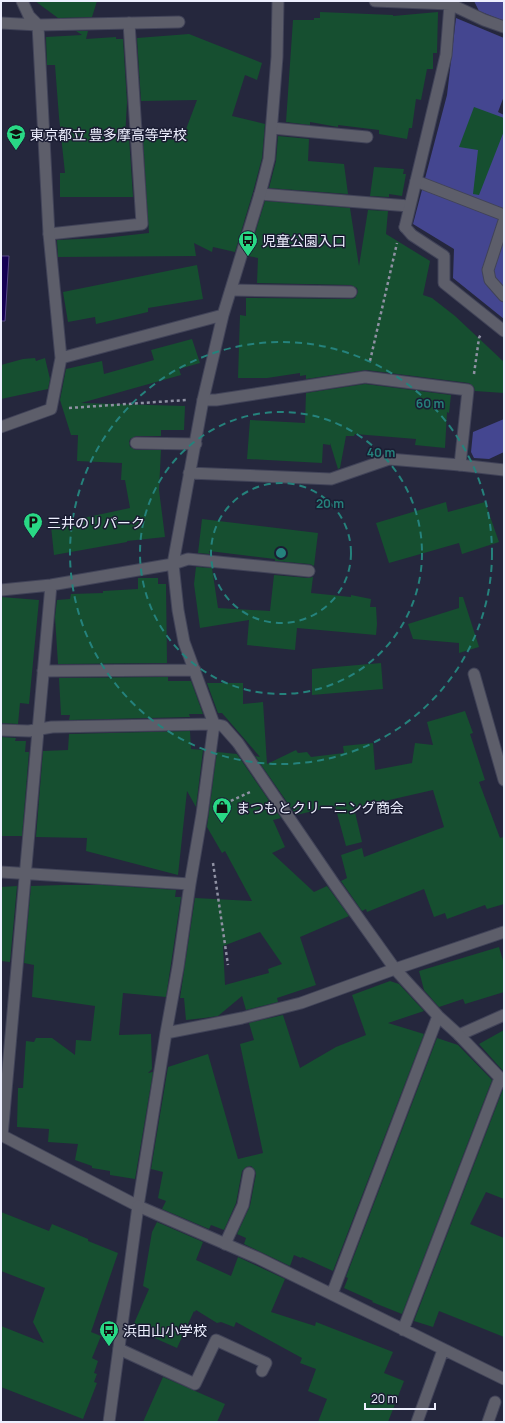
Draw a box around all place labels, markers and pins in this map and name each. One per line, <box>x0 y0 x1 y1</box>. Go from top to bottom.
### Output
school or university icon: 東京都立 豊多摩高等学校 <box>5 123 27 151</box>
place label: 東京都立 豊多摩高等学校 <box>30 125 187 144</box>
bus stop icon: 児童公園入口 <box>237 229 259 257</box>
place label: 児童公園入口 <box>262 231 346 250</box>
parking icon: 三井のリパーク <box>22 511 44 539</box>
place label: 三井のリパーク <box>47 513 145 532</box>
centre of rings <box>274 546 288 560</box>
shop icon: まつもとクリーニング商会 <box>211 796 233 824</box>
place label: まつもとクリーニング商会 <box>236 798 404 817</box>
bus stop icon: 浜田山小学校 <box>98 1319 120 1347</box>
place label: 浜田山小学校 <box>123 1321 207 1340</box>

